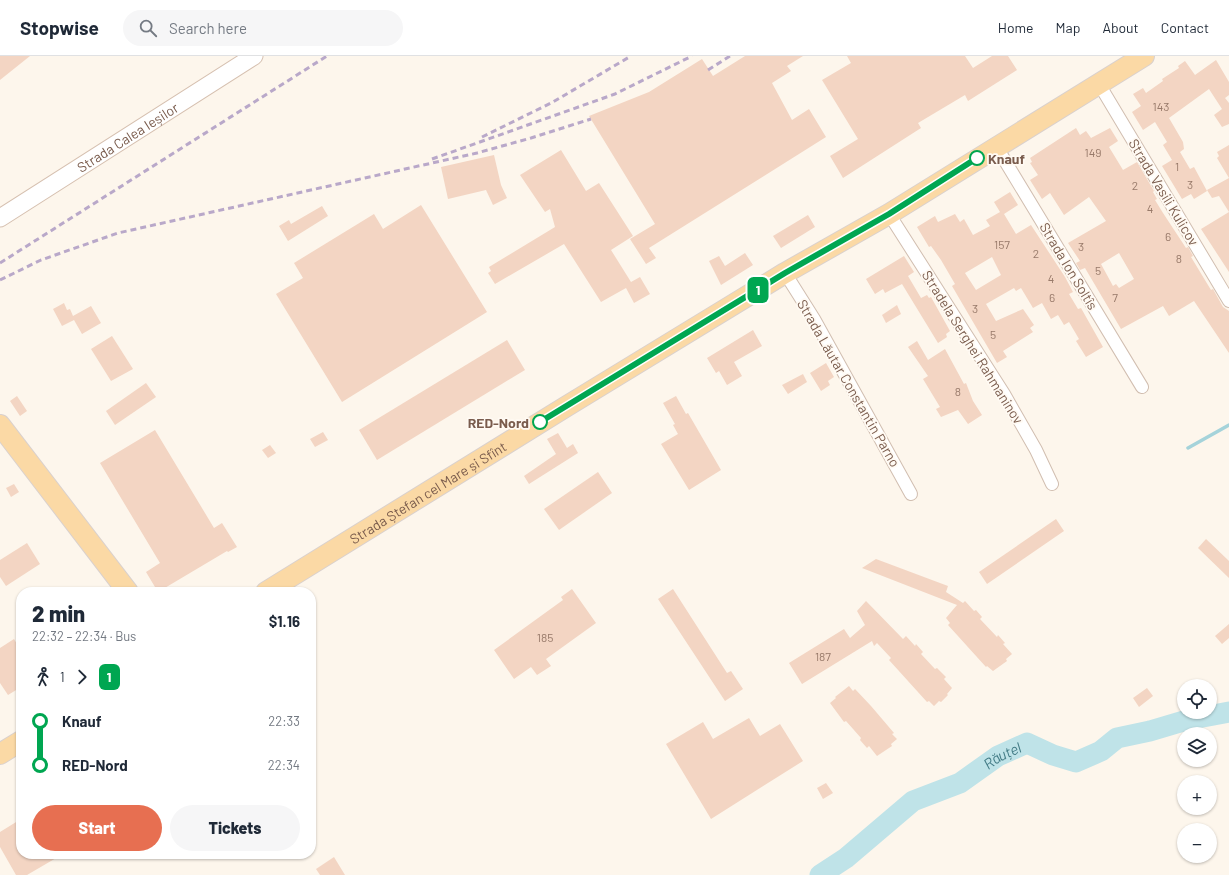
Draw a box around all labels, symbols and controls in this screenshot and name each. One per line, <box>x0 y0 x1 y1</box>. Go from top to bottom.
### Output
search box <box>123 10 403 46</box>
text: Stopwise <box>20 16 99 39</box>
icon: search <box>137 17 159 39</box>
text: Search here <box>169 19 247 37</box>
text: Home <box>998 19 1034 36</box>
text: Map <box>1056 19 1080 36</box>
text: About <box>1102 19 1139 36</box>
text: Contact <box>1161 19 1209 36</box>
street label: Strada Calea Ieșilor <box>74 98 181 175</box>
house number: 143 <box>1153 99 1170 113</box>
street label: Strada Vasili Kulicov <box>1125 135 1203 249</box>
house number: 149 <box>1084 145 1102 159</box>
marker: Knauf <box>969 150 985 166</box>
place label: Knauf <box>988 150 1025 167</box>
house number: 1 <box>1175 159 1179 173</box>
house number: 3 <box>1187 177 1193 191</box>
house number: 2 <box>1132 178 1138 192</box>
house number: 4 <box>1147 201 1153 215</box>
street label: Strada Ion Soltîs <box>1036 219 1102 313</box>
house number: 6 <box>1165 229 1171 243</box>
house number: 157 <box>994 237 1010 251</box>
house number: 3 <box>1078 239 1084 253</box>
house number: 2 <box>1033 246 1039 260</box>
house number: 8 <box>1176 251 1182 265</box>
house number: 5 <box>1095 263 1101 277</box>
street label: Stradela Serghei Rahmaninov <box>919 267 1027 427</box>
house number: 4 <box>1048 271 1054 285</box>
line badge: 1 <box>745 277 771 303</box>
text: 1 <box>756 281 760 298</box>
house number: 6 <box>1049 290 1055 304</box>
house number: 7 <box>1112 290 1118 304</box>
street label: Strada Lăutar Constantin Parno <box>794 296 904 470</box>
house number: 3 <box>972 301 978 315</box>
house number: 5 <box>990 327 996 341</box>
house number: 8 <box>955 384 961 398</box>
place label: RED-Nord <box>468 414 529 431</box>
marker: RED-Nord <box>532 414 548 430</box>
street label: Strada Ștefan cel Mare și Sfînt <box>346 437 509 547</box>
text: 2 min <box>32 600 85 626</box>
text: $1.16 <box>269 612 300 630</box>
text: 22:32 – 22:34 · Bus <box>32 628 136 644</box>
house number: 185 <box>537 630 553 644</box>
house number: 187 <box>815 649 831 663</box>
icon: walk <box>32 666 54 688</box>
icon: forward <box>71 666 93 688</box>
text: 1 <box>107 668 112 685</box>
text: 1 <box>60 669 65 685</box>
map controls <box>1177 679 1217 863</box>
button: locate <box>1177 679 1217 719</box>
text: Knauf <box>62 712 102 730</box>
text: 22:33 <box>268 713 300 729</box>
button: layers <box>1177 727 1217 767</box>
water label: Răuțel <box>980 738 1024 773</box>
text: RED-Nord <box>62 756 128 774</box>
text: 22:34 <box>268 757 300 773</box>
button: + <box>1177 775 1217 815</box>
button: Start <box>32 805 162 851</box>
button: Tickets <box>170 805 300 851</box>
button: − <box>1177 823 1217 863</box>

